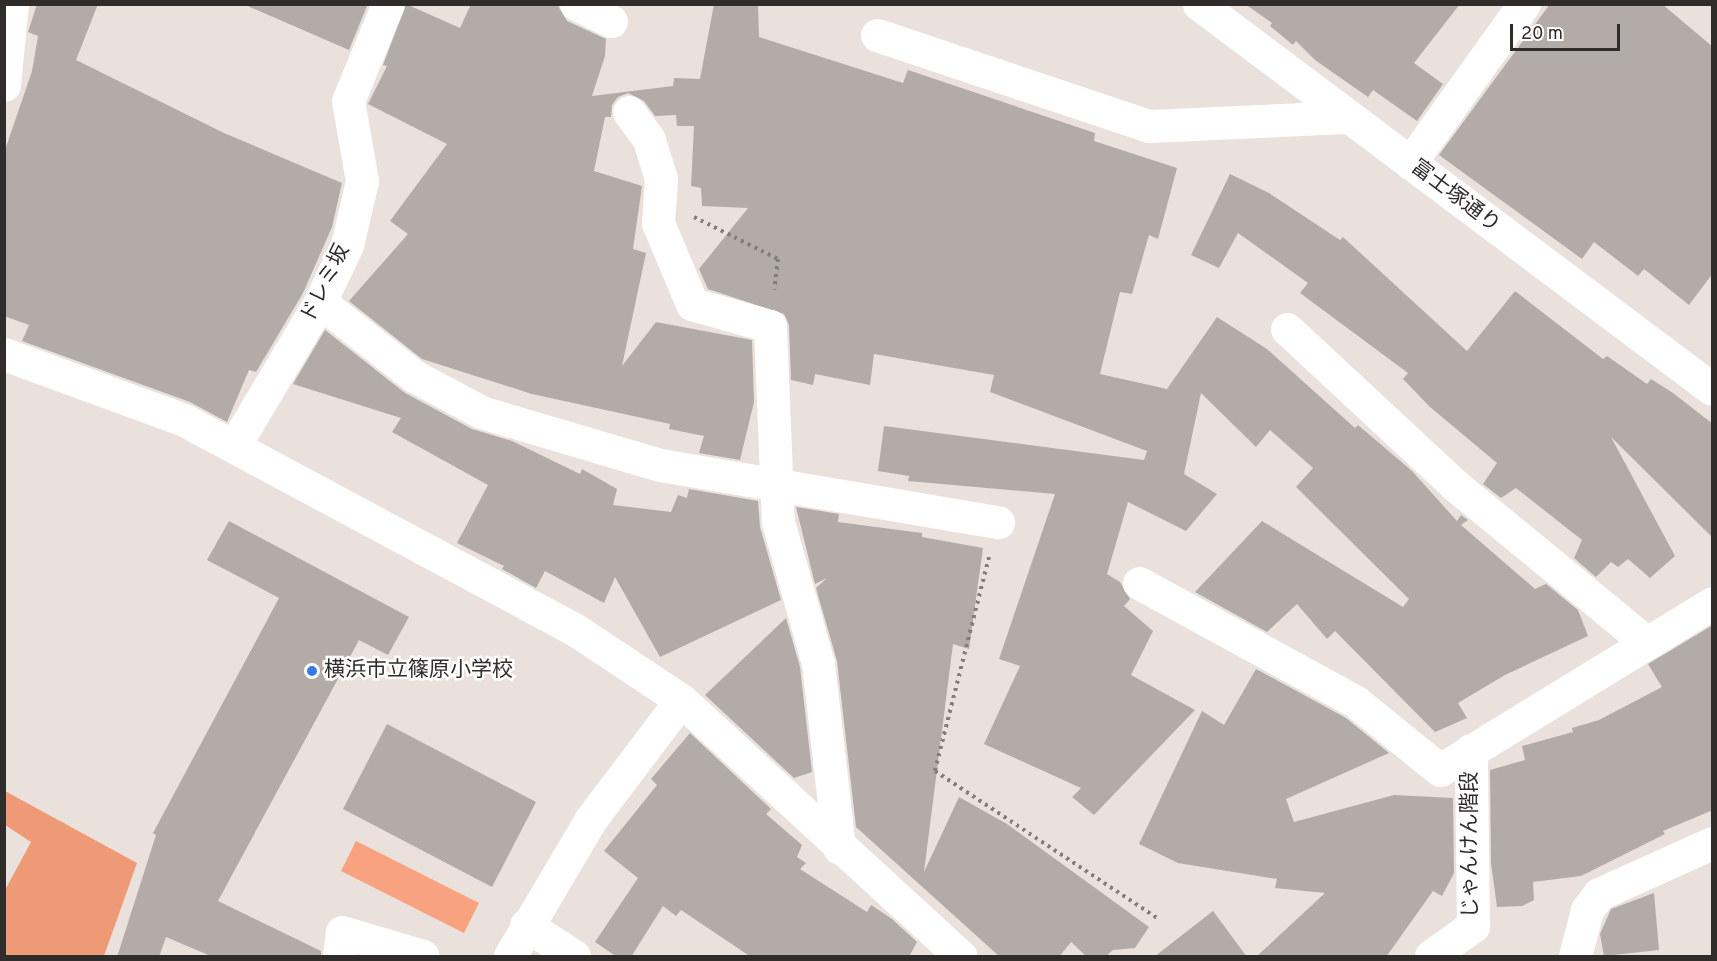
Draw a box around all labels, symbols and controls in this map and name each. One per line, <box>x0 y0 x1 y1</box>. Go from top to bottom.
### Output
scale bar <box>1513 12 1622 50</box>
text: 20 m <box>1521 23 1563 46</box>
street label: 富士塚通り <box>1405 155 1505 239</box>
street label: ドレミ坂 <box>296 241 356 327</box>
place label: 横浜市立篠原小学校 <box>324 658 513 684</box>
marker: 横浜市立篠原小学校 <box>305 664 319 678</box>
street label: じゃんけん階段 <box>1458 772 1484 918</box>

